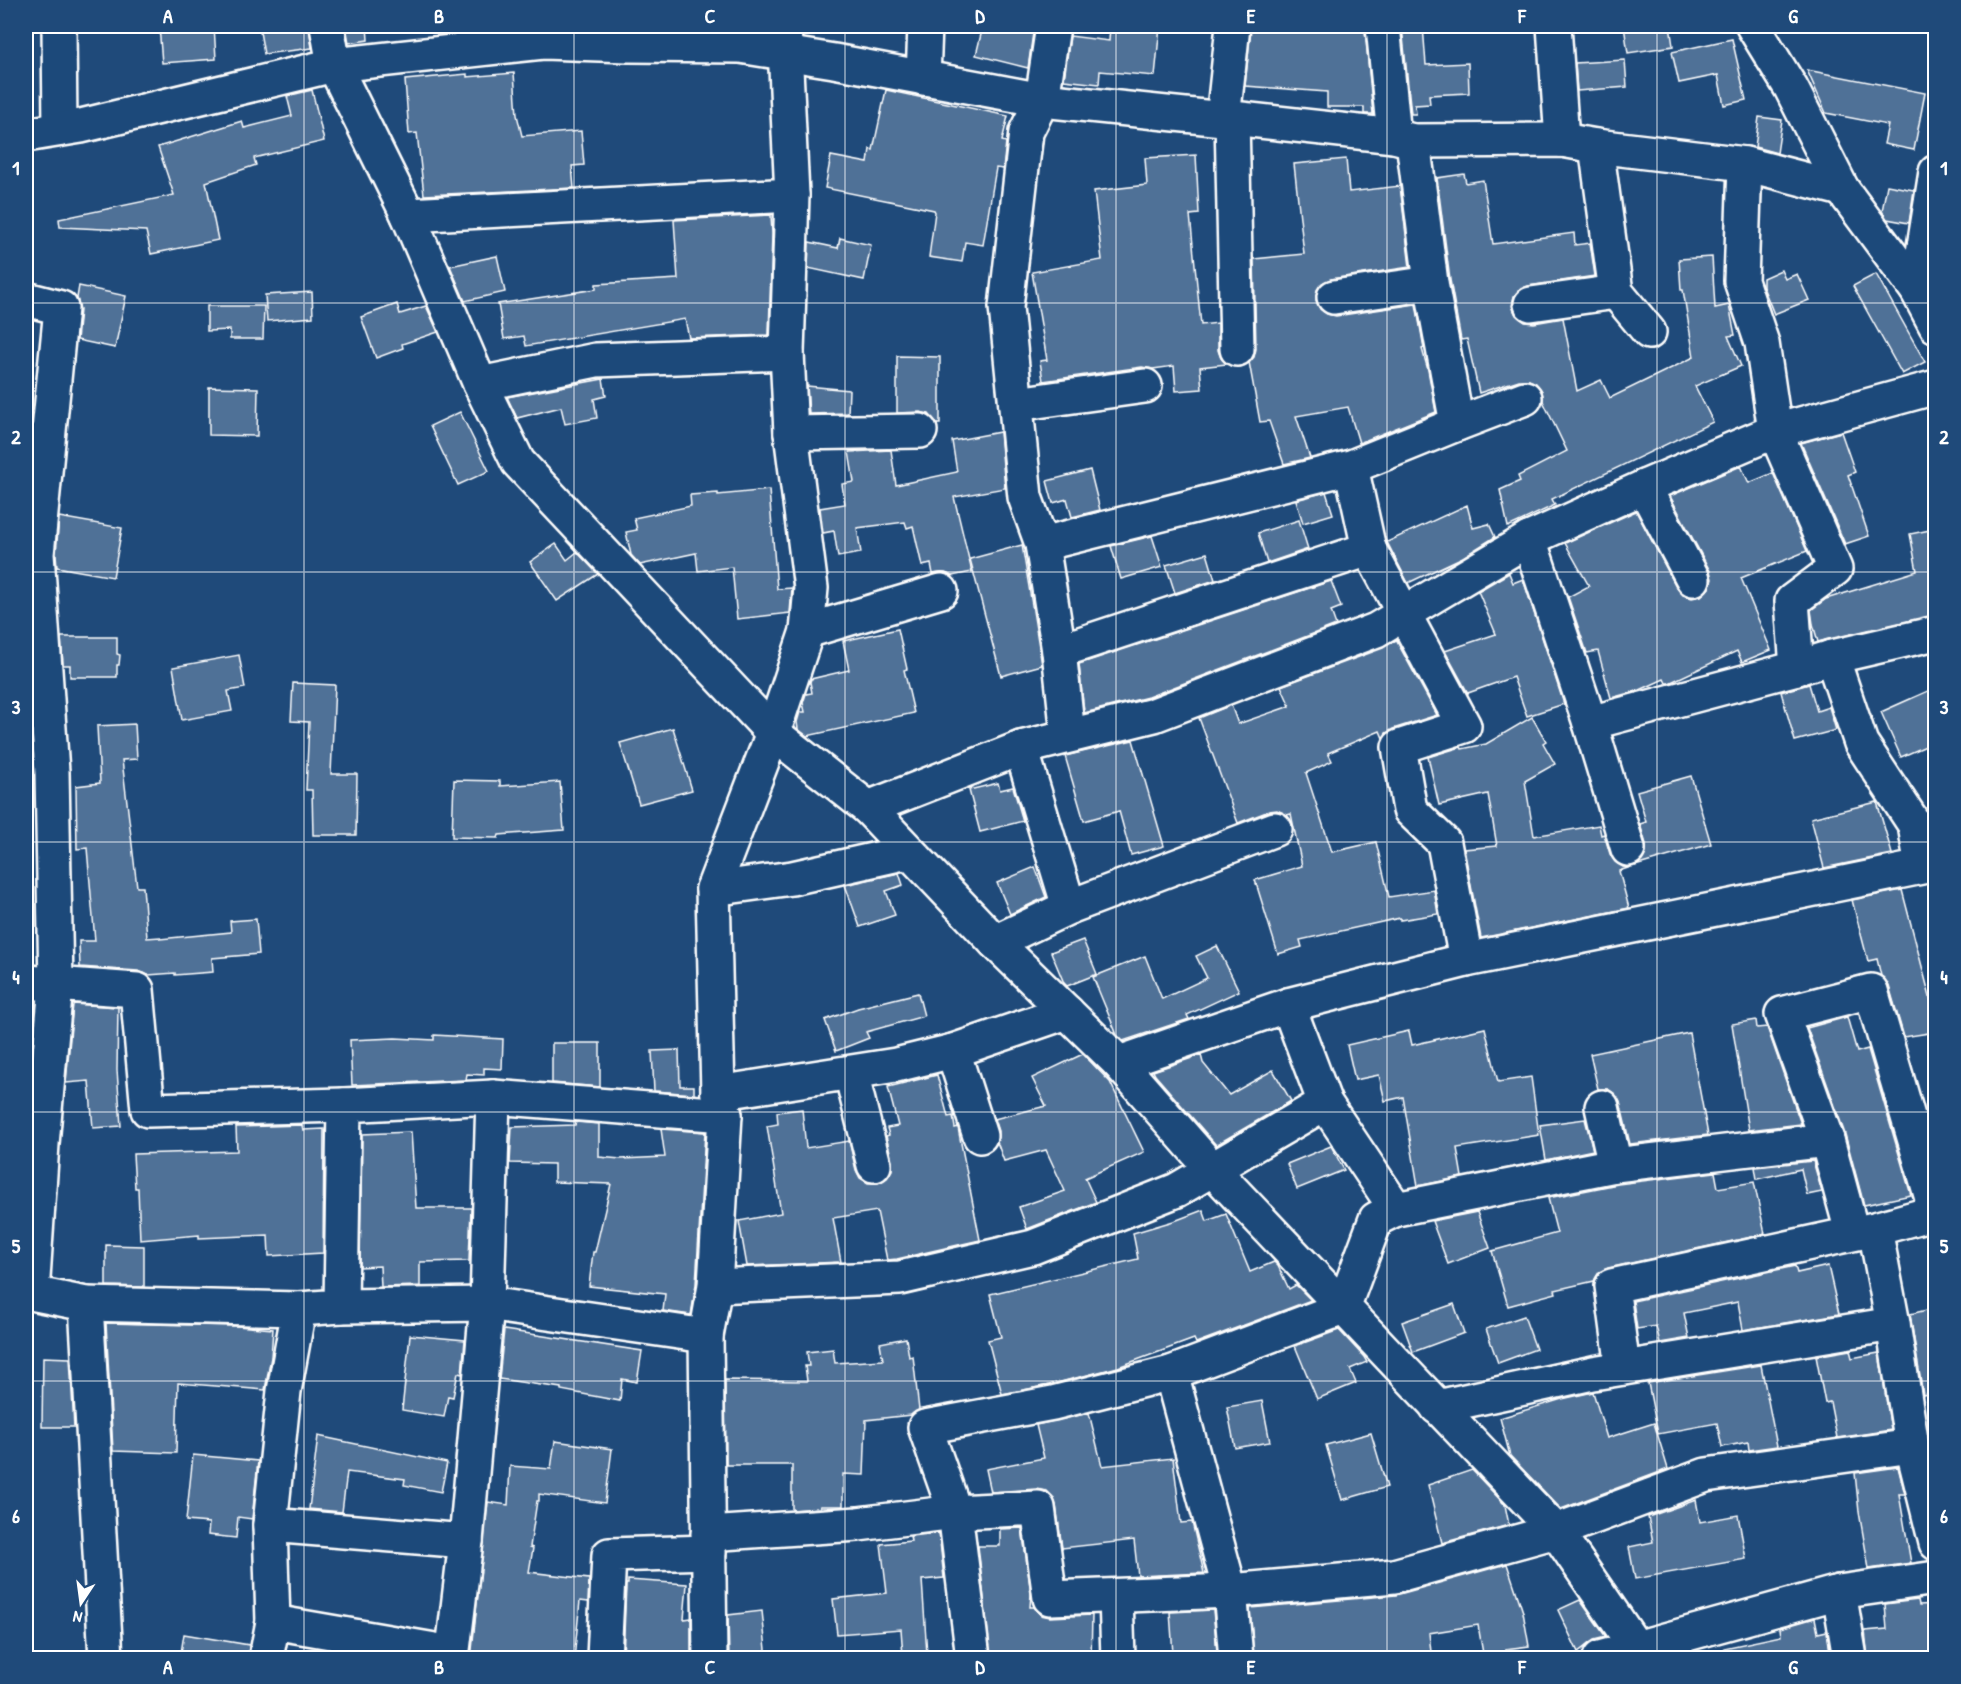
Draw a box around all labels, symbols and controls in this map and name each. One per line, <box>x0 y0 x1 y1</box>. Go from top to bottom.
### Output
text: A <box>163 2 173 29</box>
text: B <box>434 2 444 29</box>
text: C <box>705 2 716 29</box>
text: D <box>975 2 985 29</box>
text: E <box>1247 2 1256 29</box>
text: F <box>1517 2 1527 29</box>
text: G <box>1788 2 1798 29</box>
text: 1 <box>12 154 20 181</box>
text: 1 <box>1940 154 1948 181</box>
text: 2 <box>11 423 21 450</box>
text: 2 <box>1939 423 1949 450</box>
text: 3 <box>12 693 21 720</box>
text: 3 <box>1940 693 1949 720</box>
text: 4 <box>12 963 20 990</box>
text: 4 <box>1940 963 1948 990</box>
text: 5 <box>12 1232 21 1259</box>
text: 5 <box>1940 1232 1949 1259</box>
text: 6 <box>12 1502 20 1529</box>
text: 6 <box>1940 1502 1948 1529</box>
north arrow <box>51 1573 111 1633</box>
text: N <box>71 1606 84 1629</box>
text: A <box>163 1653 173 1680</box>
text: B <box>434 1653 444 1680</box>
text: C <box>705 1653 716 1680</box>
text: D <box>975 1653 985 1680</box>
text: E <box>1247 1653 1256 1680</box>
text: F <box>1517 1653 1527 1680</box>
text: G <box>1788 1653 1798 1680</box>

